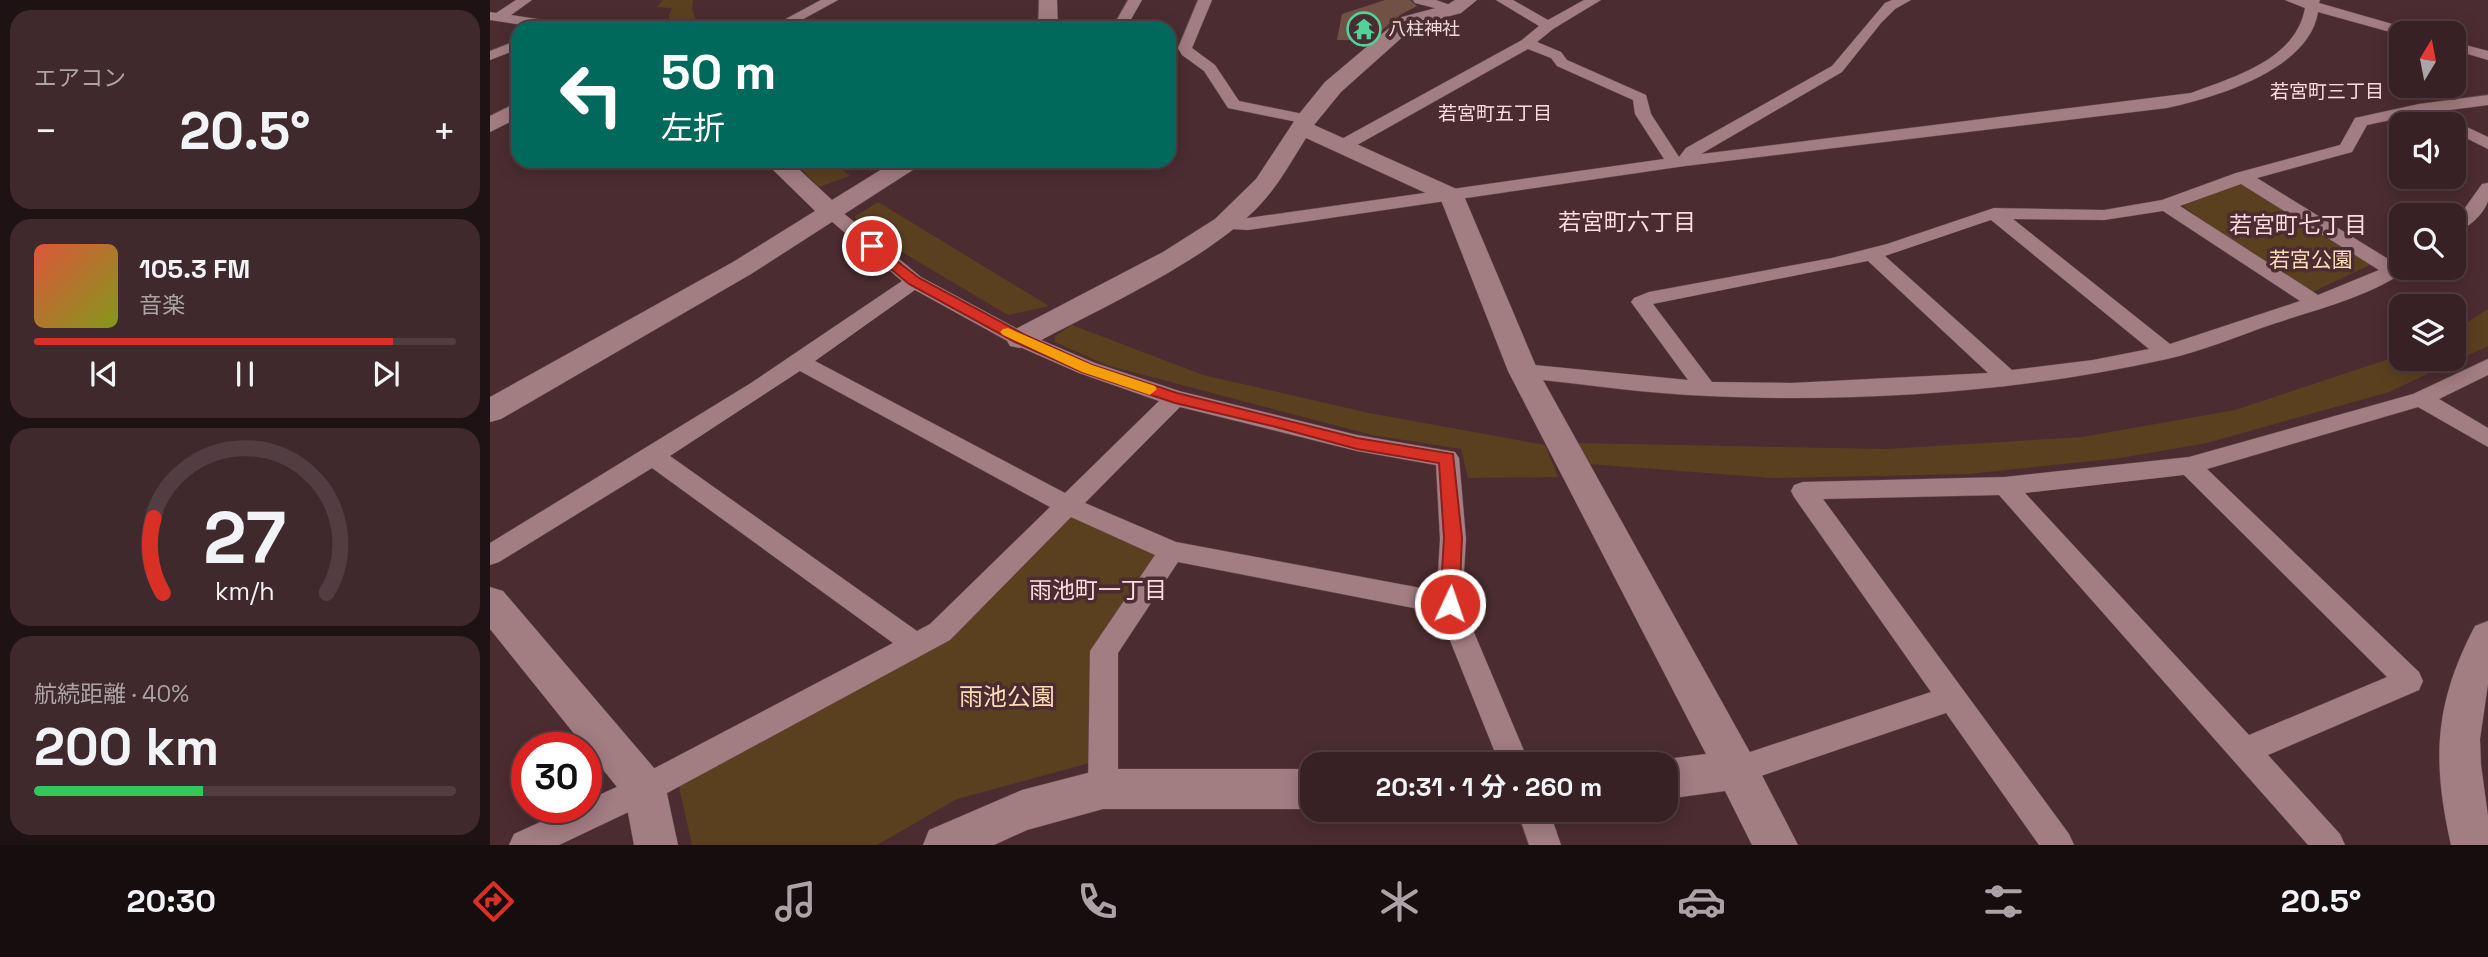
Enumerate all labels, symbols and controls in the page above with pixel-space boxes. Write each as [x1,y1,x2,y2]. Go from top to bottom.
temple icon: 八柱神社 [1345,10,1383,48]
place label: 八柱神社 [1388,17,1460,40]
north arrow [2389,21,2466,98]
map controls [2389,21,2466,371]
text: 50 m [661,41,776,103]
icon: left [546,49,637,140]
text: エアコン [34,63,126,93]
district label: 若宮町三丁目 [2270,79,2384,104]
text: 20.5° [179,98,311,164]
district label: 若宮町五丁目 [1438,101,1552,126]
text: − [34,107,58,155]
text: + [432,107,456,155]
text: 左折 [661,108,725,148]
button: sound [2389,112,2466,189]
button: search [2389,203,2466,280]
district label: 若宮町六丁目 [1558,207,1696,237]
district label: 若宮町七丁目 [2229,210,2367,240]
pin [842,216,902,276]
icon: arrive [853,227,891,265]
park label: 若宮公園 [2269,246,2353,273]
text: 105.3 FM [139,252,250,286]
text: 音楽 [139,290,185,320]
button: layers [2389,294,2466,371]
icon: previous [85,355,123,393]
icon: pause [226,355,264,393]
icon: next [367,355,405,393]
text: 27 [204,491,286,584]
position arrow [1413,567,1487,641]
text: km/h [215,575,275,607]
district label: 雨池町一丁目 [1029,575,1167,605]
text: 航続距離 · 40% [34,679,189,709]
park label: 雨池公園 [959,681,1055,712]
text: 200 km [34,714,219,780]
speed limit sign: 30 [511,732,602,823]
text: 20:31 · 1 分 · 260 m [1376,770,1602,804]
icon: directions [469,877,518,926]
icon: music [771,877,820,926]
icon: phone [1073,877,1122,926]
icon: climate [1375,877,1424,926]
icon: car [1677,877,1726,926]
icon: filters [1979,877,2028,926]
text: 20:30 [126,881,216,921]
text: 20.5° [2281,881,2361,921]

